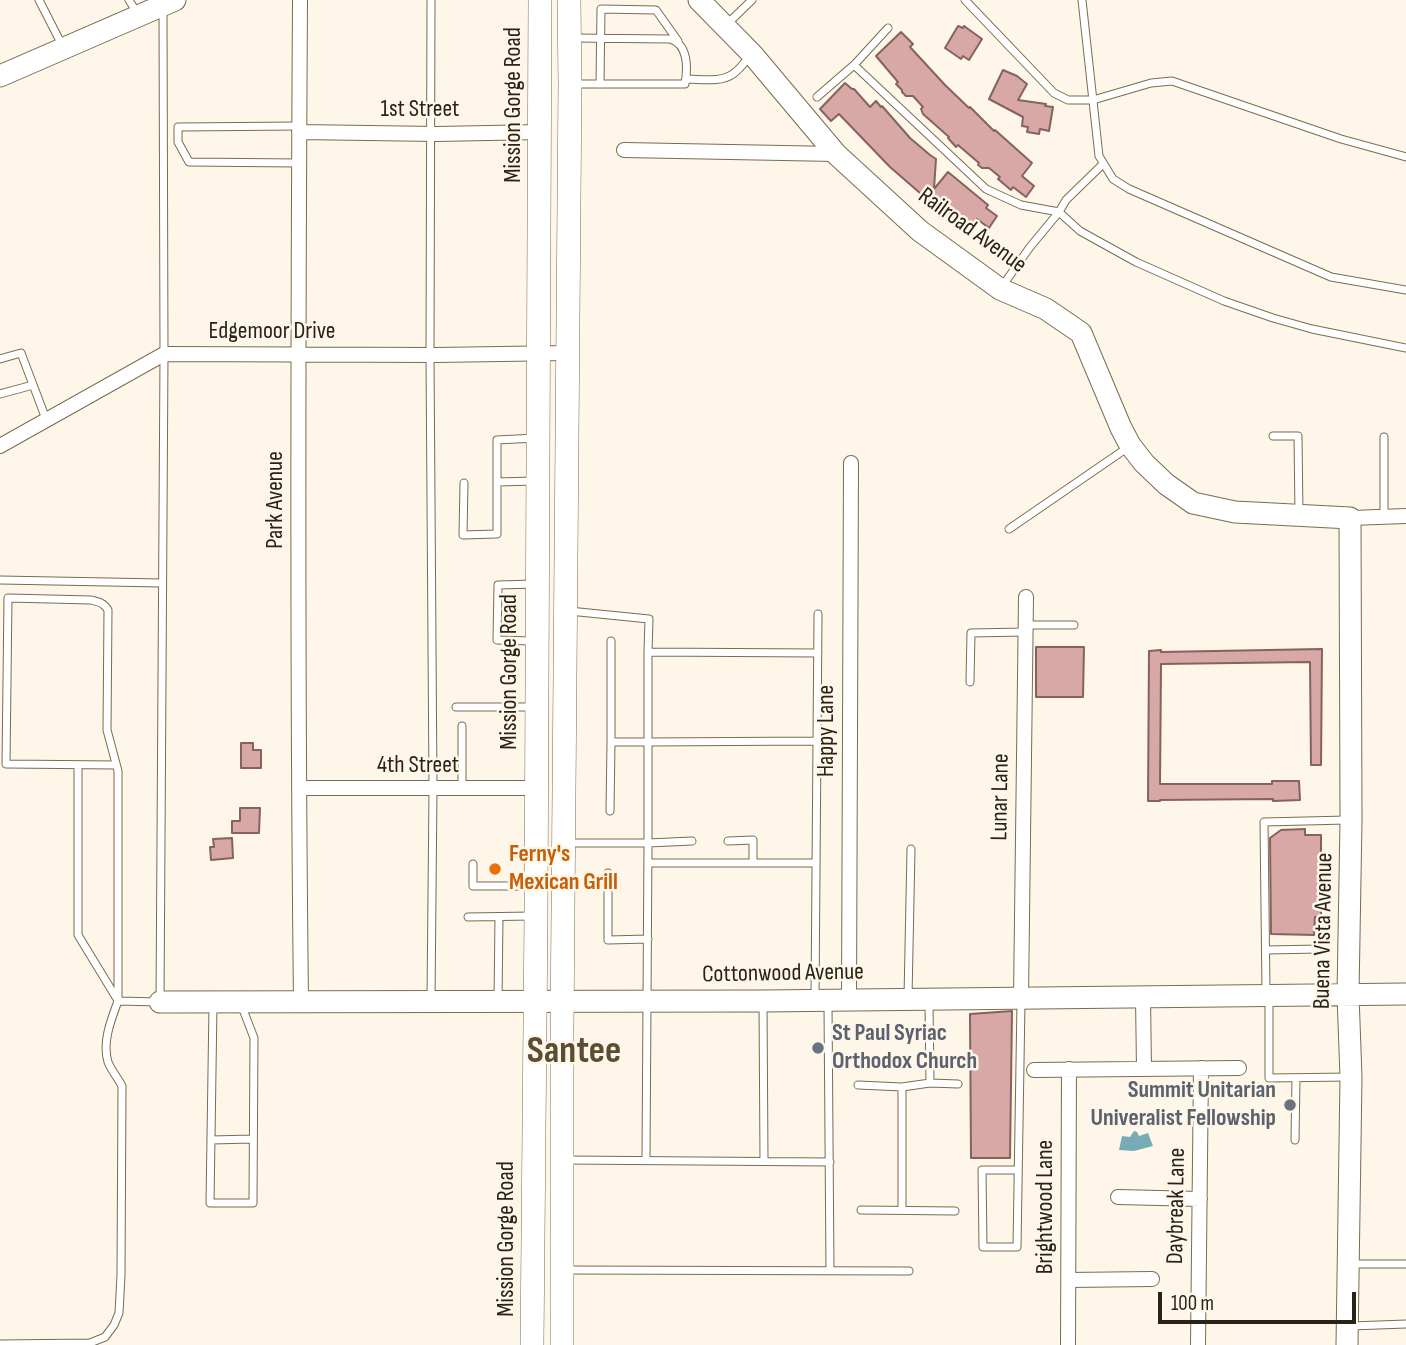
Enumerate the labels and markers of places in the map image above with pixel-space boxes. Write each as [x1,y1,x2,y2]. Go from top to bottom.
place label: Ferny's Mexican Grill [509,841,618,897]
marker: Ferny's Mexican Grill [487,861,503,877]
place label: St Paul Syriac Orthodox Church [832,1020,977,1076]
marker: St Paul Syriac Orthodox Church [810,1040,826,1056]
place label: Summit Unitarian Univeralist Fellowship [1091,1077,1276,1133]
marker: Summit Unitarian Univeralist Fellowship [1282,1097,1298,1113]

